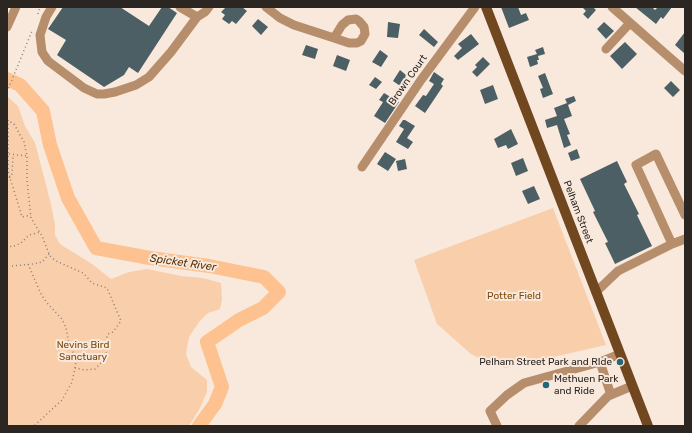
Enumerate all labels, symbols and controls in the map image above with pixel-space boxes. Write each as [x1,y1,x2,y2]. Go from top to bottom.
street label: Brown Court [386,53,430,107]
street label: Pelham Street [561,179,595,245]
water label: Spicket River [149,252,217,274]
park label: Potter Field [487,290,541,302]
park label: Nevins Bird Sanctuary [57,339,109,362]
place label: Pelham Street Park and RIde [479,356,612,368]
marker: Pelham Street Park and RIde [615,357,625,367]
place label: Methuen Park and Ride [554,373,618,396]
marker: Methuen Park and Ride [541,380,551,390]

